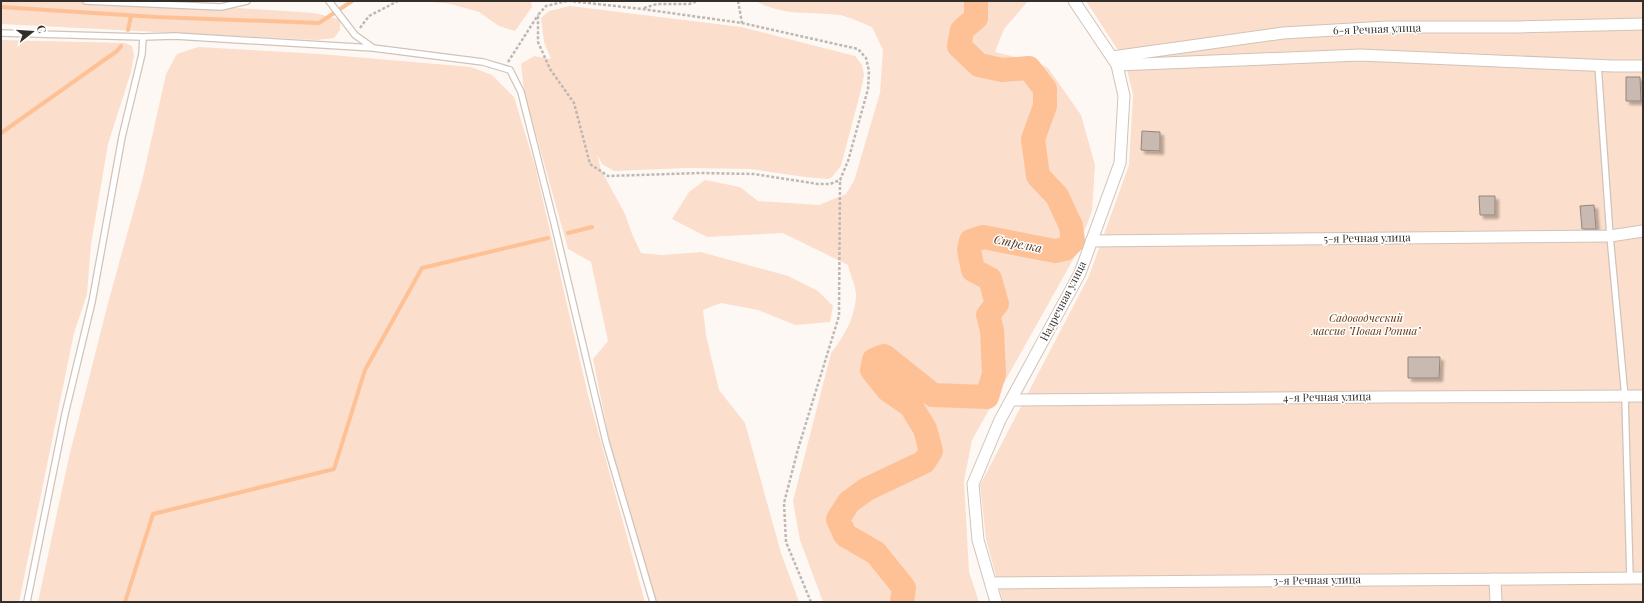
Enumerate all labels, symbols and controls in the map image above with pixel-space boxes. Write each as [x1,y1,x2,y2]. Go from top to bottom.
north arrow [12,12,52,52]
street label: 6-я Речная улица [1333,19,1422,38]
text: С [34,23,50,35]
street label: 5-я Речная улица [1323,229,1411,246]
water label: Стрелка [993,230,1044,256]
street label: Надречная улица [1036,258,1089,343]
park label: Садоводческий массив "Новая Ропша" [1311,310,1421,338]
street label: 4-я Речная улица [1283,388,1372,405]
street label: 3-я Речная улица [1273,571,1361,588]

